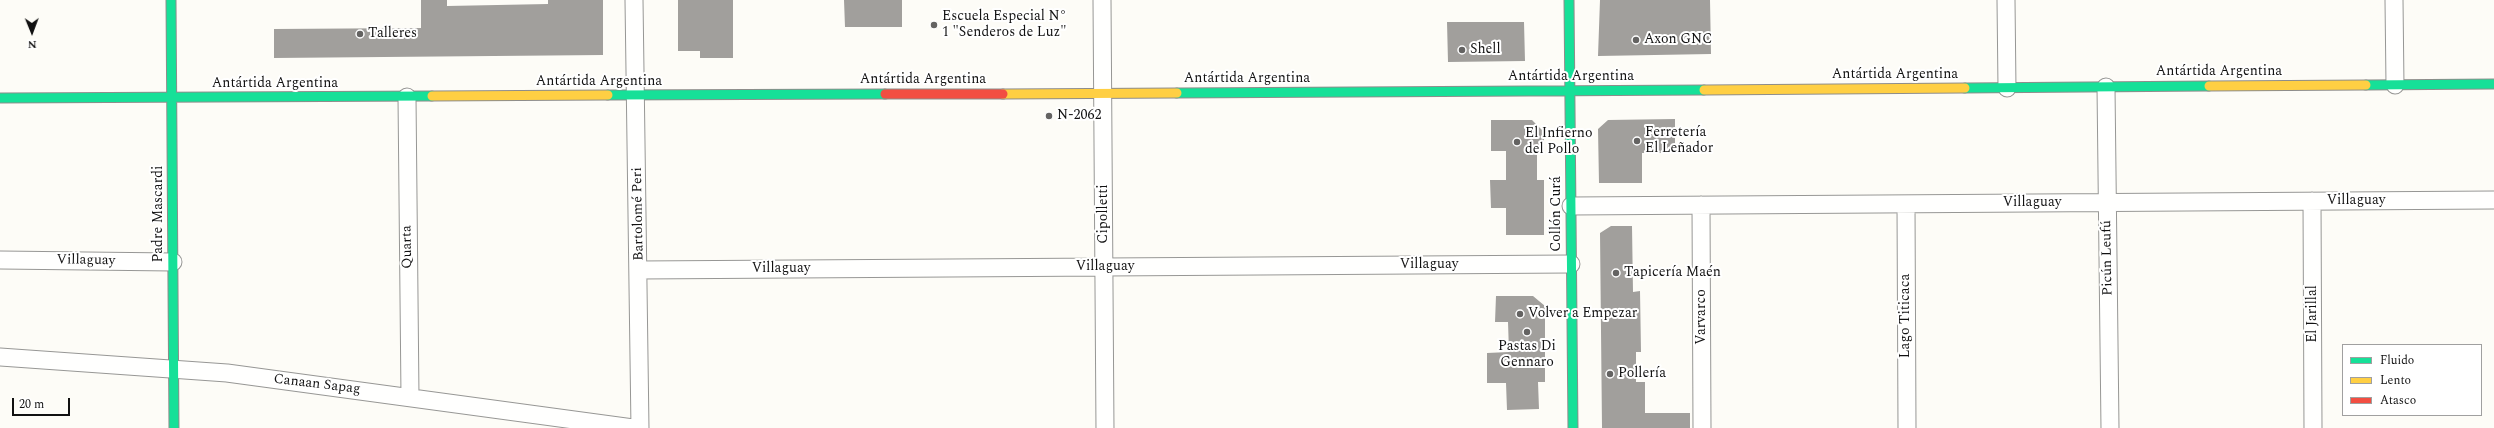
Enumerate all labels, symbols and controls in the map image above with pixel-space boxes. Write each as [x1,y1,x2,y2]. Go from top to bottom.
place label: Escuela Especial N° 1 "Senderos de Luz" [942,9,1067,42]
north arrow [12,12,52,52]
marker: Escuela Especial N° 1 "Senderos de Luz" [929,20,939,30]
place label: Talleres [368,26,417,42]
marker: Talleres [355,29,365,39]
place label: Axon GNC [1644,32,1712,48]
marker: Axon GNC [1631,35,1641,45]
text: N [28,36,37,53]
place label: Shell [1470,42,1501,58]
marker: Shell [1457,45,1467,55]
street label: Antártida Argentina [2156,64,2282,80]
street label: Antártida Argentina [1832,67,1958,83]
street label: Antártida Argentina [1508,69,1634,85]
street label: Antártida Argentina [1184,71,1310,87]
street label: Antártida Argentina [860,72,986,88]
street label: Antártida Argentina [536,74,662,90]
street label: Antártida Argentina [212,76,338,92]
place label: N-2062 [1057,108,1101,124]
marker: N-2062 [1044,111,1054,121]
place label: Ferretería El Leñador [1645,125,1713,158]
place label: El Infierno del Pollo [1525,126,1592,158]
marker: Ferretería El Leñador [1632,136,1642,146]
marker: El Infierno del Pollo [1512,137,1522,147]
street label: Padre Mascardi [151,166,167,262]
street label: Bartolomé Peri [630,167,648,261]
street label: Collón Curá [1549,176,1565,252]
street label: Cipolletti [1096,184,1112,244]
street label: Villaguay [2327,193,2385,209]
street label: Villaguay [2003,195,2061,211]
street label: Picún Leufú [2099,220,2117,296]
street label: Quarta [399,225,417,269]
street label: Villaguay [56,252,116,270]
street label: Villaguay [1400,257,1458,273]
street label: Villaguay [1076,259,1134,275]
street label: Villaguay [752,261,810,277]
place label: Tapicería Maén [1624,265,1721,281]
marker: Tapicería Maén [1611,268,1621,278]
street label: Lago Titicaca [1898,274,1914,358]
street label: El Jarillal [2305,285,2321,343]
street label: Varvarco [1694,289,1710,345]
place label: Volver a Empezar [1528,306,1637,322]
marker: Volver a Empezar [1515,309,1525,319]
marker: Pastas Di Gennaro [1522,327,1532,337]
place label: Pastas Di Gennaro [1498,339,1556,372]
legend [2342,344,2482,416]
text: Fluido [2380,351,2414,370]
place label: Pollería [1618,366,1666,382]
marker: Pollería [1605,369,1615,379]
street label: Canaan Sapag [273,371,361,399]
text: Lento [2380,371,2411,390]
scale bar [14,390,72,416]
text: Atasco [2380,391,2416,410]
text: 20 m [19,395,44,414]

